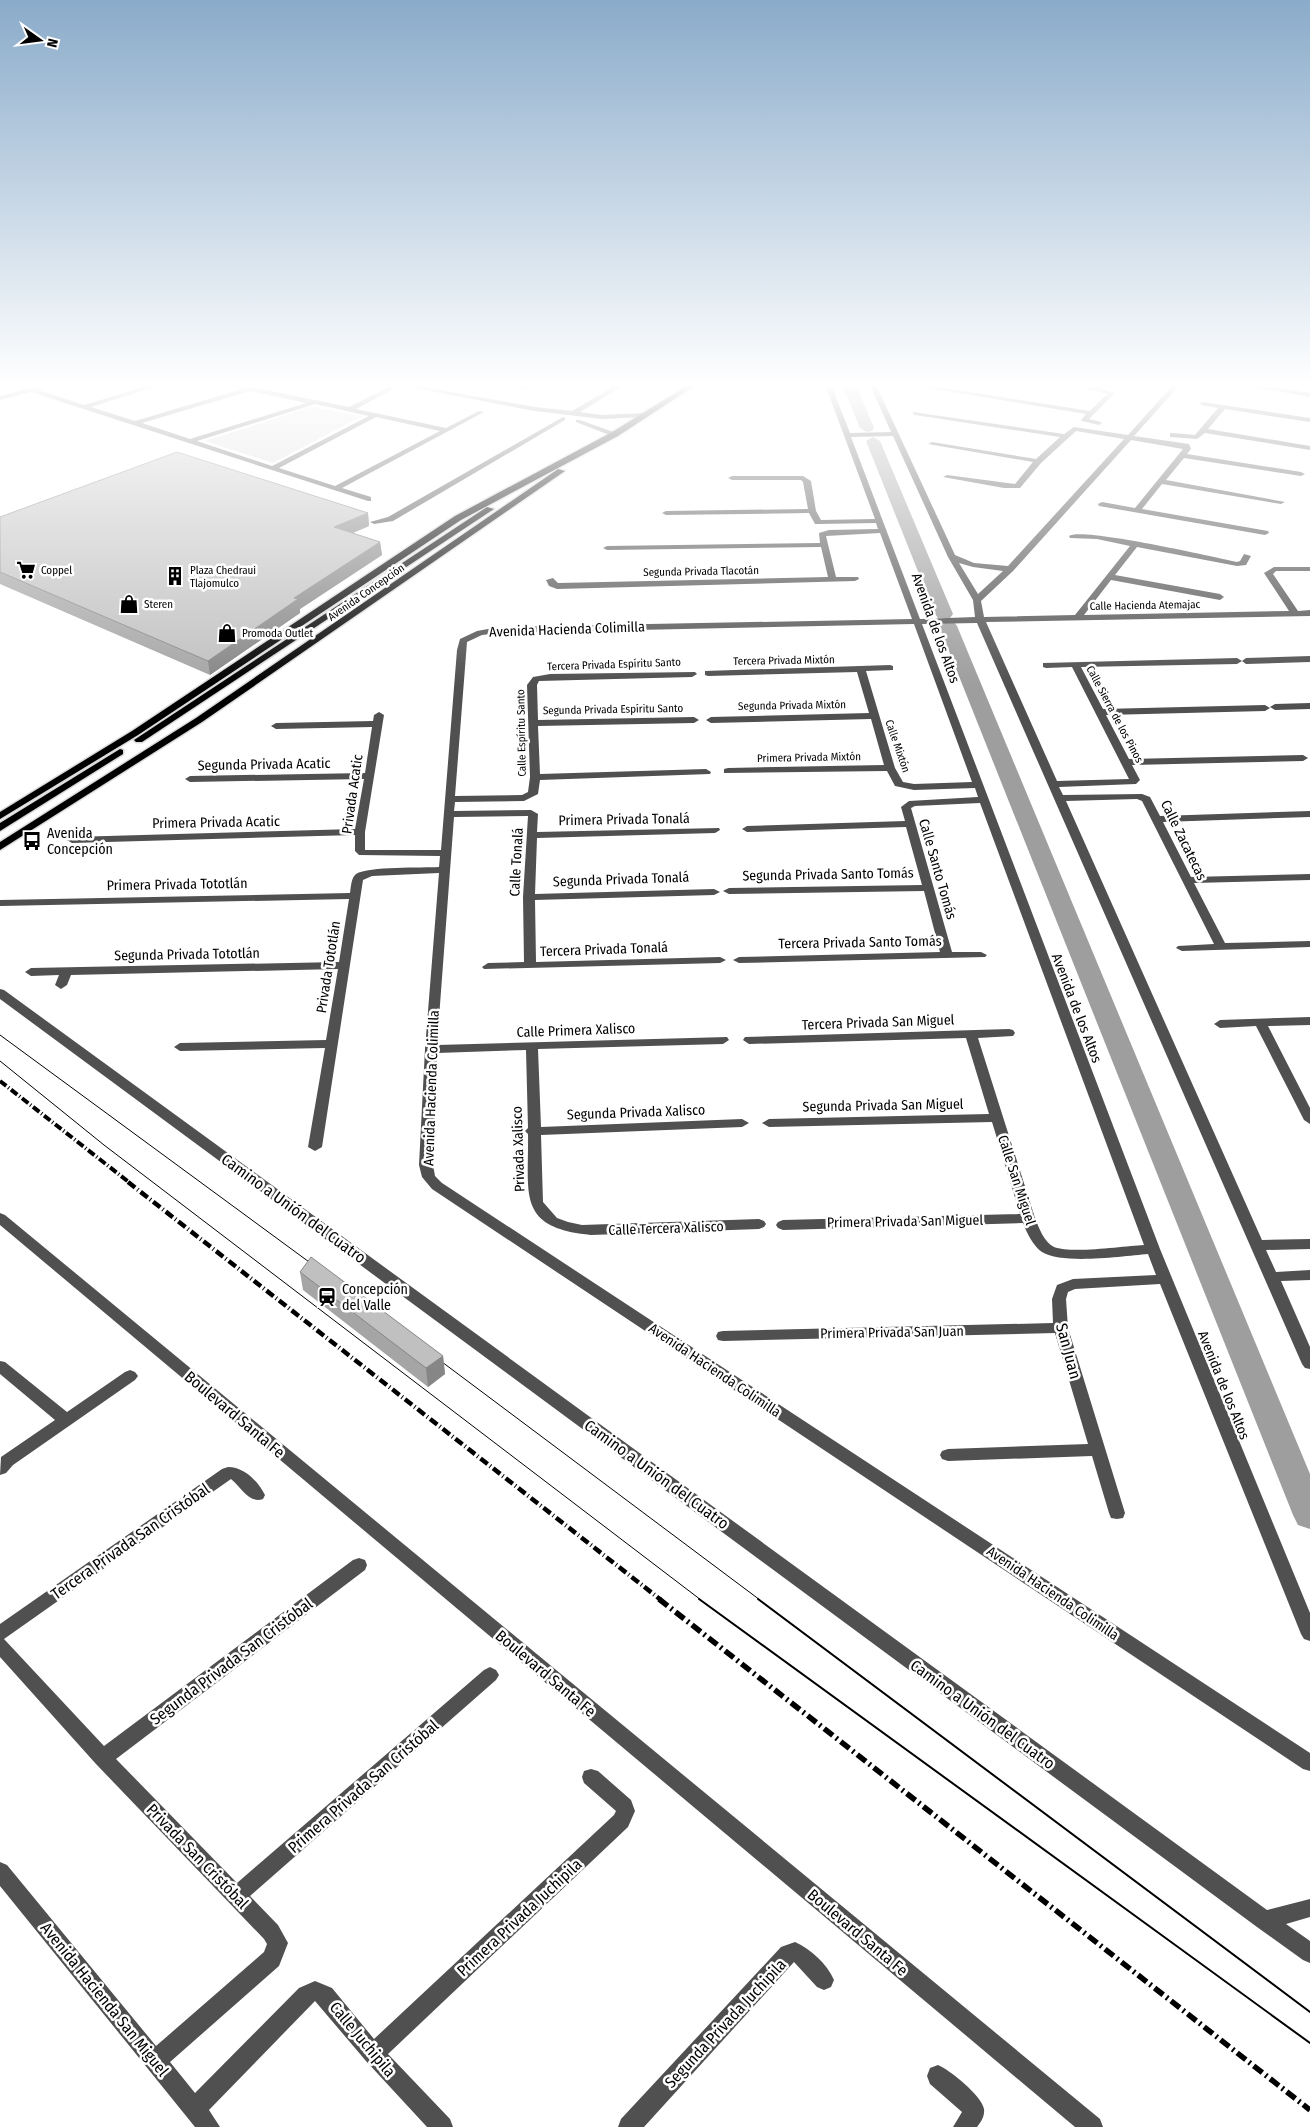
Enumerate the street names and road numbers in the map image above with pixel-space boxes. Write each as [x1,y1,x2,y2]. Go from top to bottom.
street label: Avenida Concepción [326,561,407,624]
street label: Segunda Privada Tlacotán [643,564,759,579]
street label: Avenida de los Altos [908,571,963,685]
street label: Calle Hacienda Atemajac [1090,598,1201,613]
street label: Avenida Hacienda Colimilla [489,618,645,641]
street label: Tercera Privada Mixtón [733,653,835,668]
street label: Tercera Privada Espíritu Santo [547,656,681,673]
street label: Calle Sierra de los Pinos [1083,663,1146,765]
street label: Calle Espíritu Santo [514,689,529,777]
street label: Segunda Privada Mixtón [738,698,846,713]
street label: Segunda Privada Espíritu Santo [543,702,683,717]
street label: Calle Mixtón [882,718,913,774]
street label: Primera Privada Mixtón [757,750,861,765]
street label: Privada Acatic [338,753,366,835]
street label: Segunda Privada Acatic [197,755,331,774]
street label: Calle Zacatecas [1157,797,1210,883]
street label: Primera Privada Tonalá [558,810,690,829]
street label: Primera Privada Acatic [152,813,280,832]
street label: Calle Santo Tomás [915,817,960,921]
street label: Calle Tonalá [506,827,527,897]
street label: Segunda Privada Santo Tomás [742,865,914,884]
street label: Segunda Privada Tonalá [553,869,690,890]
street label: Primera Privada Tototlán [106,875,248,894]
street label: Privada Tototlán [313,920,344,1014]
street label: Tercera Privada Santo Tomás [778,933,942,952]
street label: Tercera Privada Tonalá [540,939,668,960]
street label: Segunda Privada Tototlán [114,945,260,964]
street label: Avenida de los Altos [1048,951,1105,1065]
street label: Avenida Hacienda Colimilla [420,1010,443,1166]
street label: Tercera Privada San Miguel [801,1011,955,1034]
street label: Calle Primera Xalisco [516,1020,636,1041]
street label: Segunda Privada San Miguel [802,1096,964,1115]
street label: Segunda Privada Xalisco [567,1102,705,1123]
street label: Privada Xalisco [509,1106,528,1192]
street label: Calle San Miguel [994,1133,1039,1228]
street label: Camino a Unión del Cuatro [218,1150,370,1267]
street label: Primera Privada San Miguel [827,1212,983,1231]
street label: Calle Tercera Xalisco [608,1218,724,1239]
street label: Avenida Hacienda Colimilla [645,1320,784,1421]
street label: San Juan [1052,1321,1085,1381]
street label: Primera Privada San Juan [820,1323,964,1342]
street label: Avenida de los Altos [1194,1328,1253,1442]
street label: Boulevard Santa Fe [181,1367,289,1462]
street label: Camino a Unión del Cuatro [581,1416,733,1533]
street label: Tercera Privada San Cristóbal [47,1479,213,1603]
street label: Avenida Hacienda Colimilla [983,1543,1122,1644]
street label: Segunda Privada San Cristóbal [146,1594,316,1729]
street label: Boulevard Santa Fe [492,1626,600,1721]
street label: Camino a Unión del Cuatro [907,1656,1059,1773]
street label: Primera Privada San Cristóbal [284,1716,442,1857]
street label: Privada San Cristóbal [143,1800,253,1913]
street label: Primera Privada Juchipila [453,1854,586,1980]
street label: Boulevard Santa Fe [804,1885,912,1980]
street label: Avenida Hacienda San Miguel [37,1919,172,2080]
street label: Segunda Privada Juchipila [661,1955,790,2092]
street label: Calle Juchipila [326,1998,400,2081]

